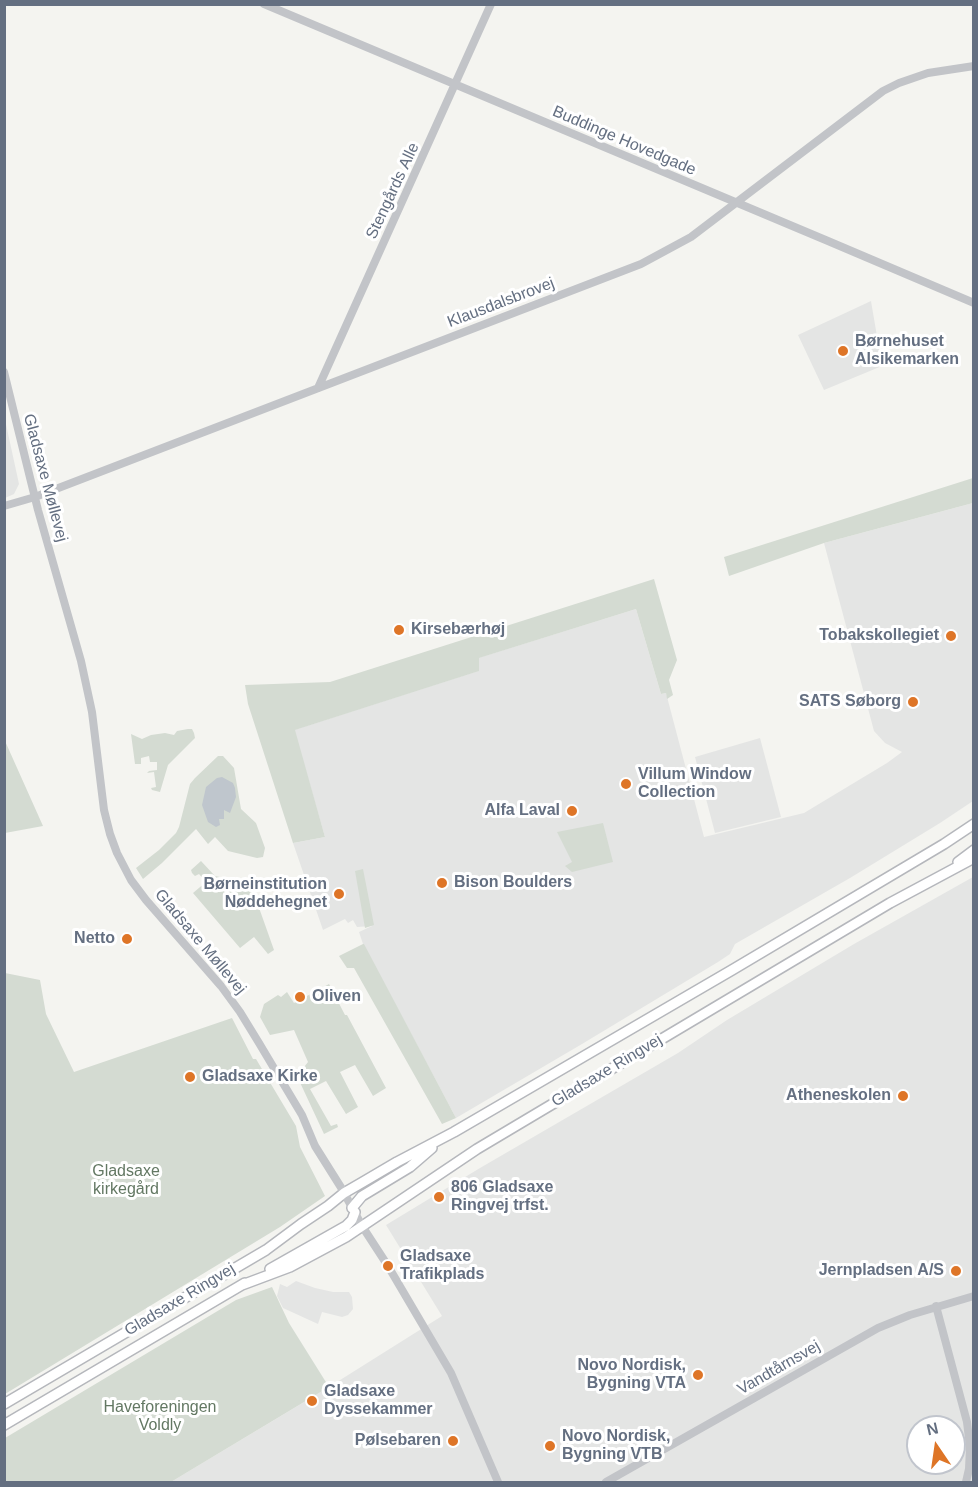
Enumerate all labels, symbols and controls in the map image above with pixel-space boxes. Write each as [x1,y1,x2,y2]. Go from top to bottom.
street label: Buddinge Hovedgade [549,102,699,180]
street label: Stengårds Alle [362,140,424,242]
street label: Klausdalsbrovej [445,274,557,332]
place label: Børnehuset Alsikemarken [855,332,959,370]
marker: Børnehuset Alsikemarken [836,344,850,358]
street label: Gladsaxe Møllevej [19,412,71,544]
place label: Kirsebærhøj [411,620,505,640]
marker: Kirsebærhøj [392,623,406,637]
place label: Tobakskollegiet [819,626,939,646]
marker: Tobakskollegiet [944,629,958,643]
place label: SATS Søborg [799,692,901,712]
marker: SATS Søborg [906,695,920,709]
place label: Villum Window Collection [638,765,751,803]
marker: Villum Window Collection [619,777,633,791]
place label: Alfa Laval [484,801,560,821]
marker: Alfa Laval [565,804,579,818]
place label: Bison Boulders [454,873,572,893]
place label: Børneinstitution Nøddehegnet [203,875,327,913]
marker: Bison Boulders [435,876,449,890]
street label: Gladsaxe Møllevej [150,885,250,999]
marker: Børneinstitution Nøddehegnet [332,887,346,901]
place label: Netto [74,929,115,949]
marker: Netto [120,932,134,946]
place label: Oliven [312,987,361,1007]
marker: Oliven [293,990,307,1004]
street label: Gladsaxe Ringvej [548,1030,666,1112]
place label: Gladsaxe Kirke [202,1067,318,1087]
marker: Gladsaxe Kirke [183,1070,197,1084]
place label: Atheneskolen [786,1086,891,1106]
marker: Atheneskolen [896,1089,910,1103]
park label: Gladsaxe kirkegård [92,1162,160,1200]
place label: 806 Gladsaxe Ringvej trfst. [451,1178,553,1216]
marker: 806 Gladsaxe Ringvej trfst. [432,1190,446,1204]
place label: Gladsaxe Trafikplads [400,1247,484,1285]
street label: Gladsaxe Ringvej [121,1259,239,1341]
marker: Gladsaxe Trafikplads [381,1259,395,1273]
place label: Jernpladsen A/S [819,1261,944,1281]
marker: Jernpladsen A/S [949,1264,963,1278]
street label: Vandtårnsvej [734,1337,824,1399]
place label: Novo Nordisk, Bygning VTA [578,1356,686,1394]
marker: Novo Nordisk, Bygning VTA [691,1368,705,1382]
place label: Gladsaxe Dyssekammer [324,1382,433,1420]
marker: Gladsaxe Dyssekammer [305,1394,319,1408]
park label: Haveforeningen Voldly [104,1398,216,1436]
north arrow [906,1415,966,1475]
text: N [925,1419,940,1439]
place label: Novo Nordisk, Bygning VTB [562,1427,670,1465]
place label: Pølsebaren [355,1431,441,1451]
marker: Pølsebaren [446,1434,460,1448]
marker: Novo Nordisk, Bygning VTB [543,1439,557,1453]

